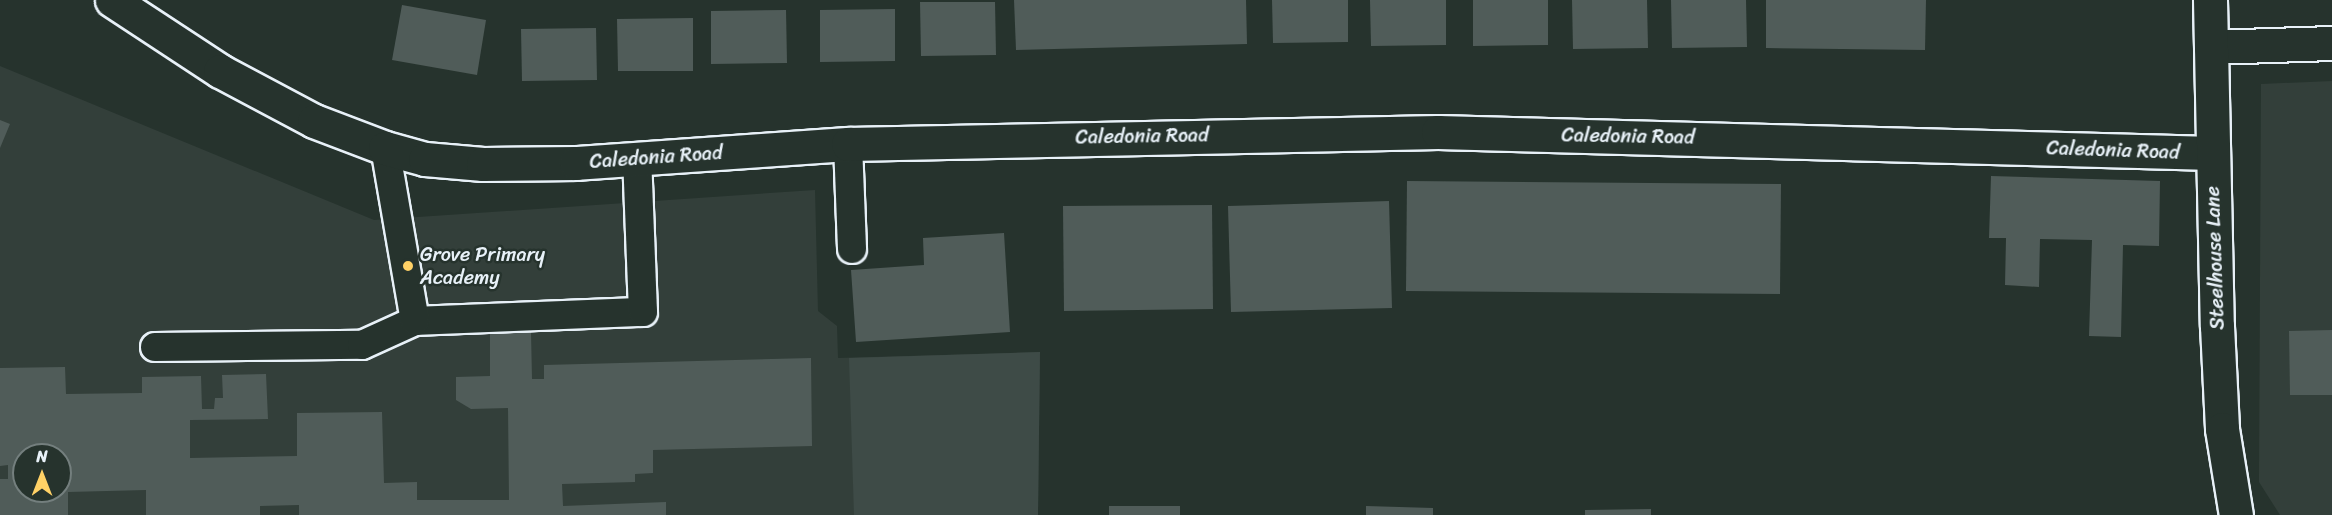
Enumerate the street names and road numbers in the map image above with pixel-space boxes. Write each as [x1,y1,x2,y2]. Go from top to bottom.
street label: Caledonia Road [1075,123,1209,149]
street label: Caledonia Road [1561,123,1695,149]
street label: Caledonia Road [2046,136,2180,164]
street label: Caledonia Road [589,140,723,174]
street label: Steelhouse Lane [2201,186,2229,330]

